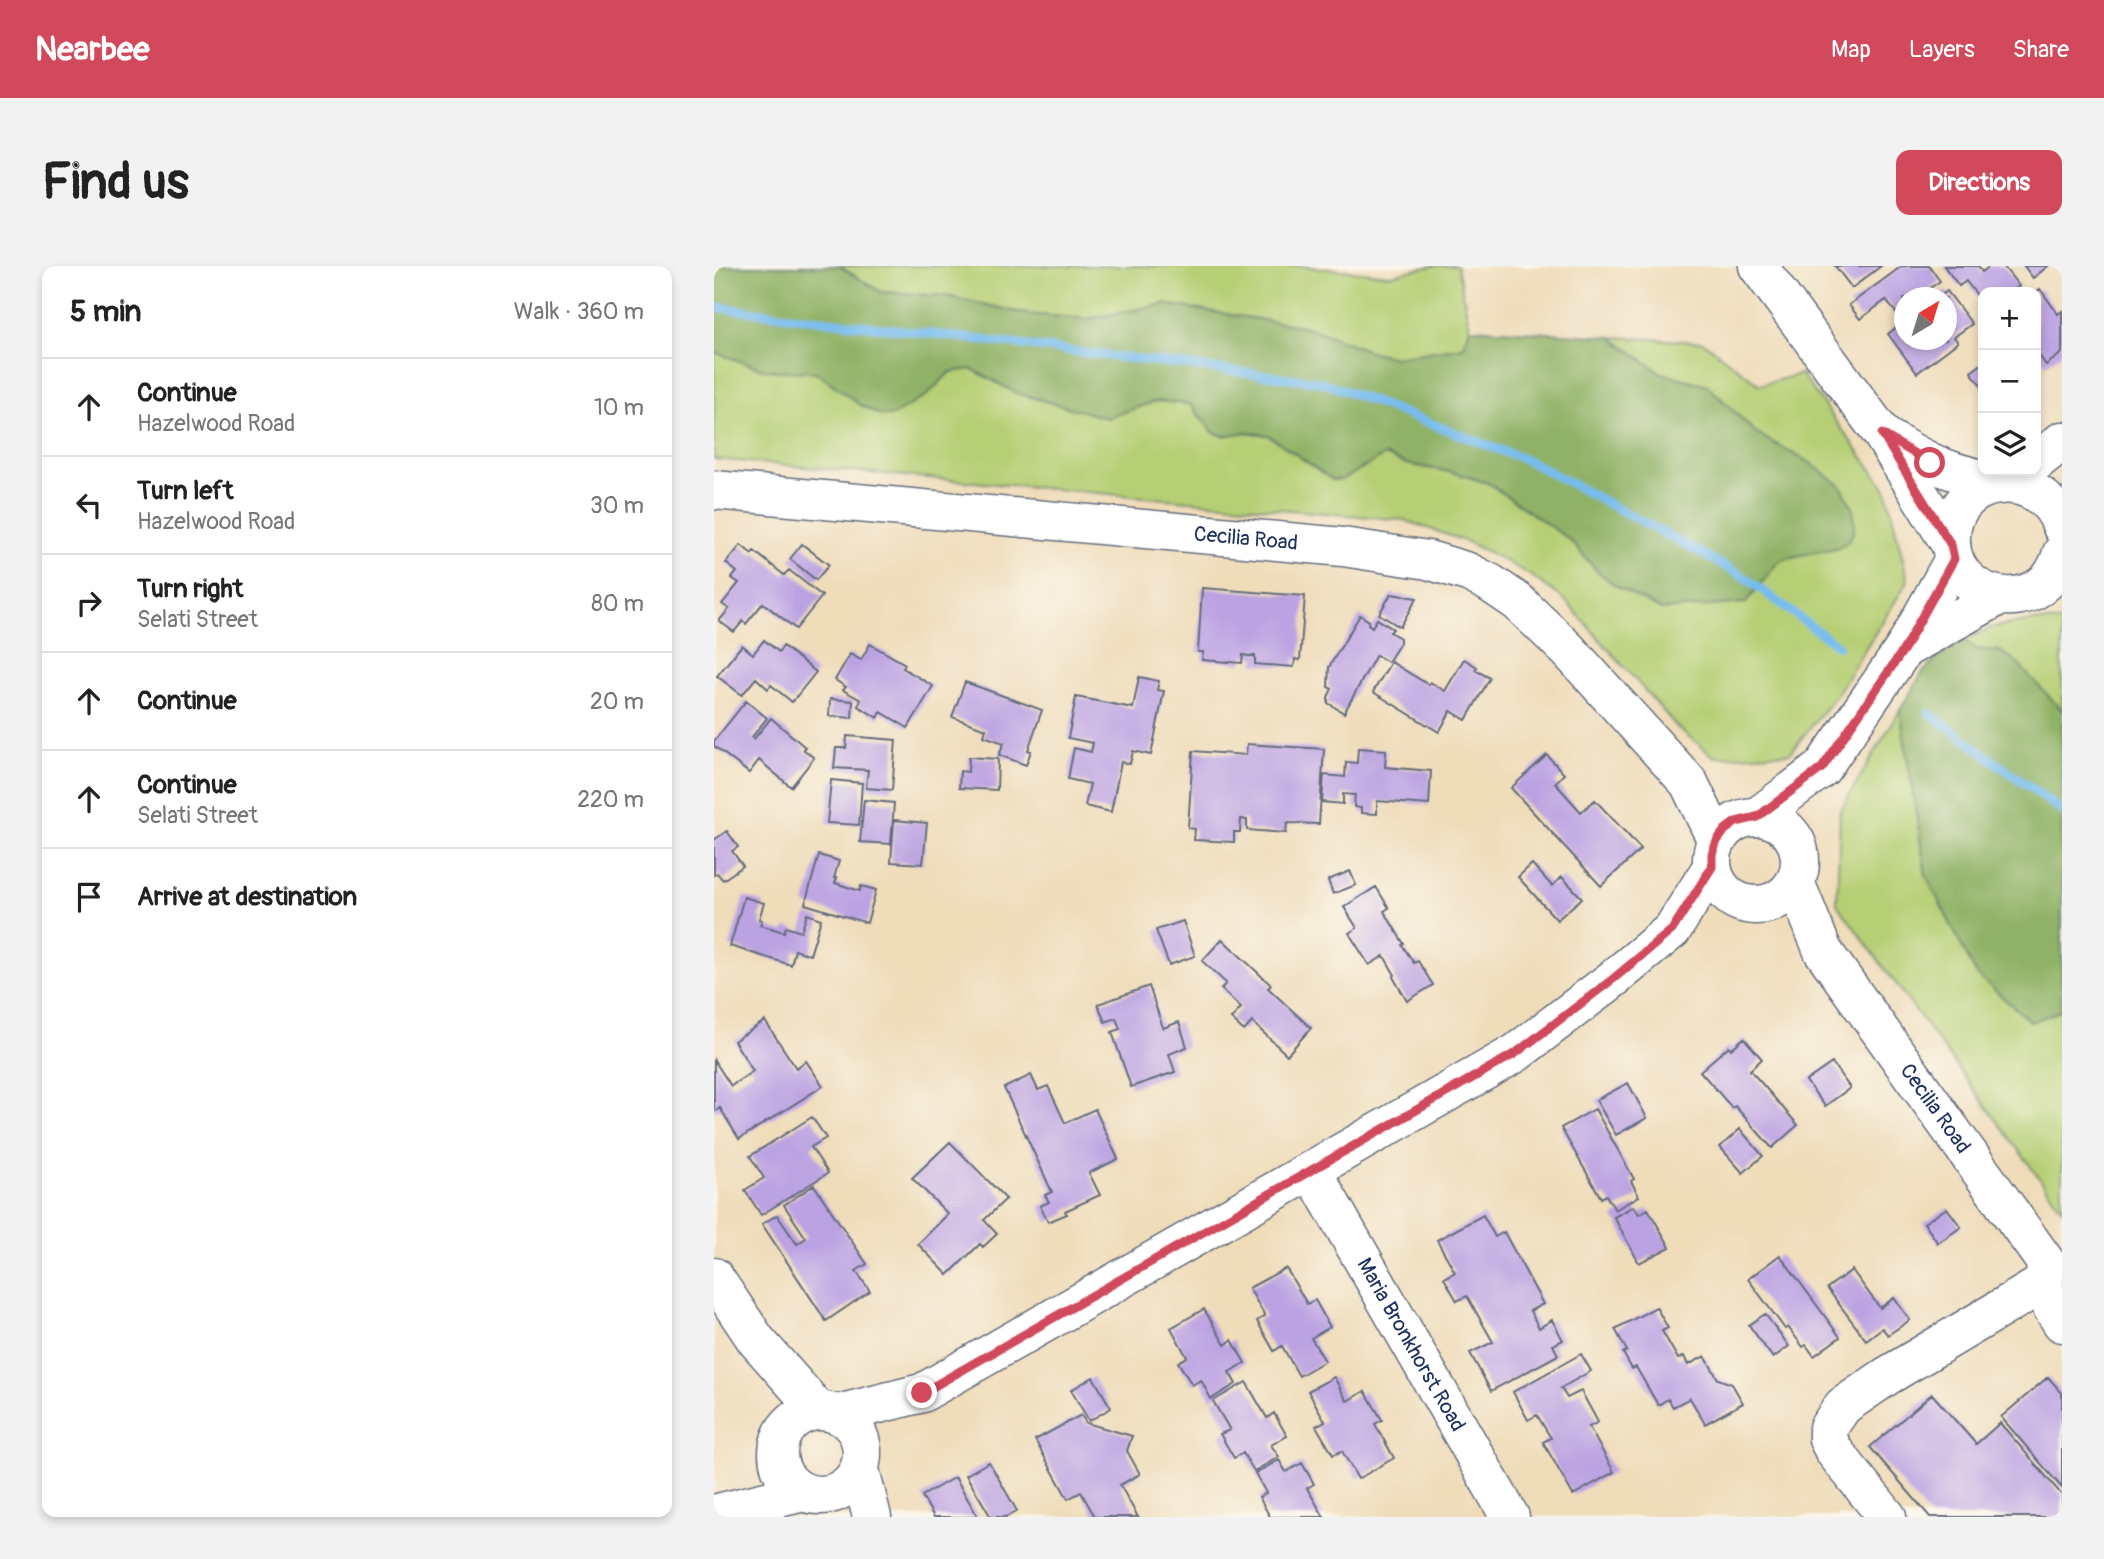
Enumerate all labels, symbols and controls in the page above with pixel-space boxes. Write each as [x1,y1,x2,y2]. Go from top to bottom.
text: Nearbee [35,29,149,70]
text: Map [1831,35,1871,64]
text: Layers [1909,35,1975,64]
text: Share [2013,35,2069,64]
button: Directions [1896,150,2062,215]
text: Find us [42,152,189,213]
north arrow [1894,287,1957,350]
map controls [1978,287,2041,476]
button: + [1978,287,2041,350]
text: 5 min [70,293,141,330]
text: Walk · 360 m [514,297,644,326]
button: − [1978,350,2041,413]
text: Continue [137,377,237,409]
icon: ahead [70,388,108,426]
text: 10 m [594,393,644,422]
text: Hazelwood Road [137,409,295,438]
button: layers [1978,413,2041,476]
route start [1914,447,1945,478]
text: Turn left [137,475,233,507]
icon: left [70,486,108,524]
text: 30 m [590,491,644,520]
text: Hazelwood Road [137,507,295,536]
street label: Cecilia Road [1193,520,1299,556]
text: Turn right [137,573,243,605]
icon: right [70,584,108,622]
text: 80 m [591,589,644,618]
text: Selati Street [137,605,258,634]
icon: ahead [70,682,108,720]
text: Continue [137,685,237,717]
text: 20 m [590,687,644,716]
text: Continue [137,769,237,801]
icon: ahead [70,780,108,818]
text: 220 m [577,785,644,814]
text: Selati Street [137,801,258,830]
icon: arrive [70,878,108,916]
text: Arrive at destination [137,881,357,913]
street label: Cecilia Road [1894,1058,1977,1159]
street label: Maria Bronkhorst Road [1351,1253,1472,1436]
route end [906,1377,937,1408]

